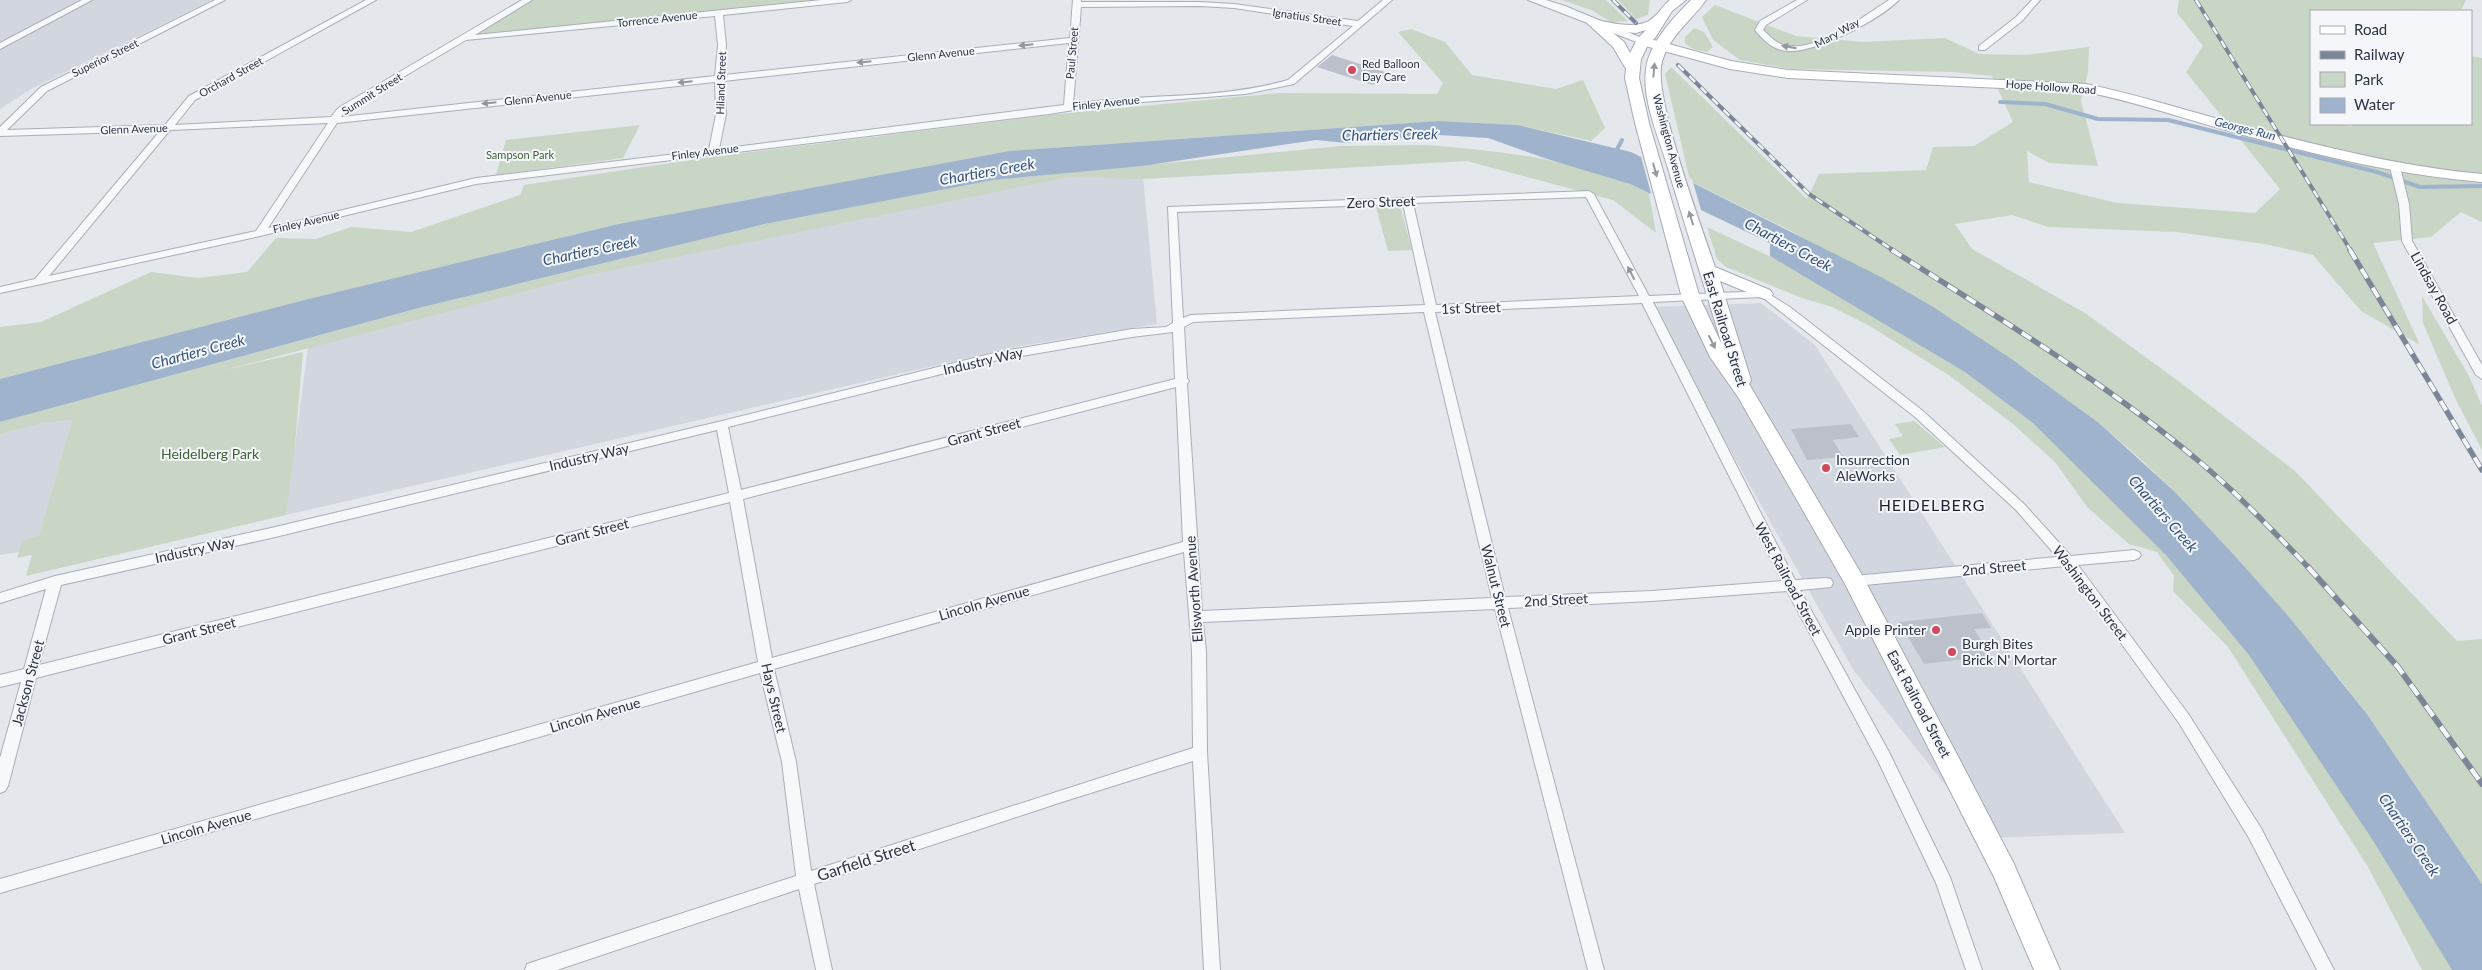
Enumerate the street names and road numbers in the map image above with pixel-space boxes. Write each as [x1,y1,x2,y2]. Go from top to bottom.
street label: Ignatius Street [1272,5,1342,28]
street label: Torrence Avenue [616,8,698,29]
street label: Mary Way [1812,15,1862,50]
street label: Paul Street [1063,26,1080,80]
street label: Superior Street [69,36,140,79]
street label: Glenn Avenue [907,43,975,63]
street label: Hiland Street [713,51,728,115]
street label: Orchard Street [197,54,265,99]
street label: Summit Street [339,70,404,117]
street label: Hope Hollow Road [2005,77,2097,96]
street label: Glenn Avenue [504,87,572,107]
street label: Finley Avenue [1072,92,1140,112]
street label: Washington Avenue [1651,92,1688,189]
street label: Glenn Avenue [100,121,168,136]
street label: Finley Avenue [671,141,739,162]
street label: Zero Street [1346,192,1416,211]
street label: Finley Avenue [272,208,340,235]
street label: Lindsay Road [2407,248,2461,327]
street label: East Railroad Street [1700,269,1751,389]
street label: 1st Street [1441,298,1501,317]
street label: Industry Way [941,343,1025,378]
street label: Grant Street [945,414,1022,449]
street label: Industry Way [547,439,631,474]
street label: Grant Street [553,514,630,549]
street label: West Railroad Street [1751,519,1826,638]
street label: Industry Way [153,533,237,566]
street label: Ellsworth Avenue [1181,535,1206,643]
street label: Washington Street [2049,542,2132,643]
street label: Walnut Street [1478,543,1515,629]
street label: 2nd Street [1961,556,2027,579]
street label: Lincoln Avenue [937,581,1031,624]
street label: 2nd Street [1523,589,1588,610]
street label: Grant Street [160,613,237,648]
street label: Jackson Street [8,638,47,728]
street label: East Railroad Street [1884,647,1955,761]
street label: Hays Street [758,661,791,734]
street label: Lincoln Avenue [548,693,642,736]
street label: Lincoln Avenue [159,805,253,848]
street label: Garfield Street [814,835,918,884]

